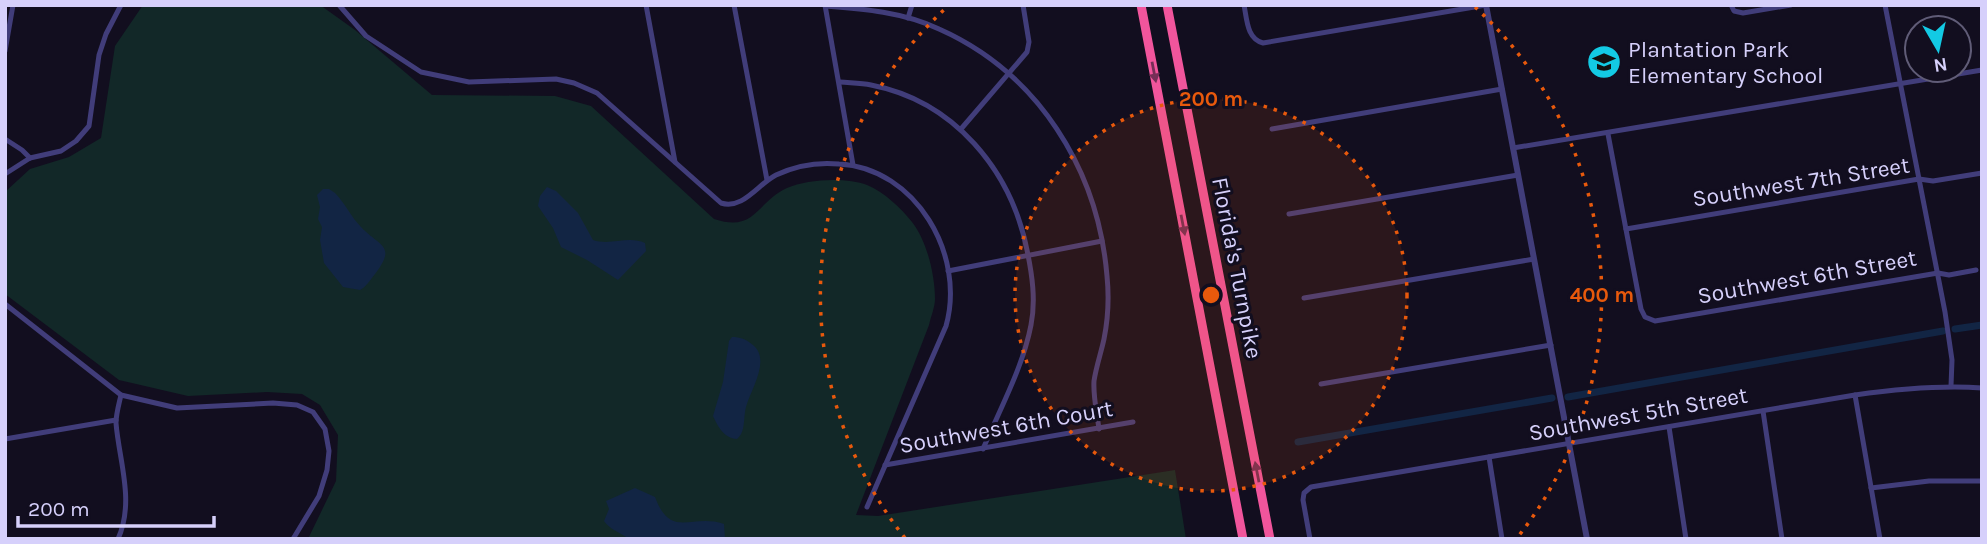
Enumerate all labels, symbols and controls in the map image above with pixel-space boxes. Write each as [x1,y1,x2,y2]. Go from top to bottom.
north arrow [1903,14,1973,84]
place label: Plantation Park Elementary School [1628,36,1823,89]
school or university icon: Plantation Park Elementary School [1585,43,1623,81]
text: N [1932,53,1949,77]
one-way arrow [1148,61,1159,83]
text: 200 m [1179,87,1243,111]
street label: Southwest 7th Street [1690,151,1912,213]
street label: Florida's Turnpike [1206,175,1268,361]
one-way arrow [1178,214,1189,236]
street label: Southwest 6th Street [1695,244,1919,310]
centre of rings [1199,283,1223,307]
text: 400 m [1570,283,1634,307]
street label: Southwest 5th Street [1526,381,1750,447]
street label: Southwest 6th Court [897,395,1115,459]
one-way arrow [1251,461,1262,483]
scale bar [18,484,214,528]
text: 200 m [28,497,90,521]

